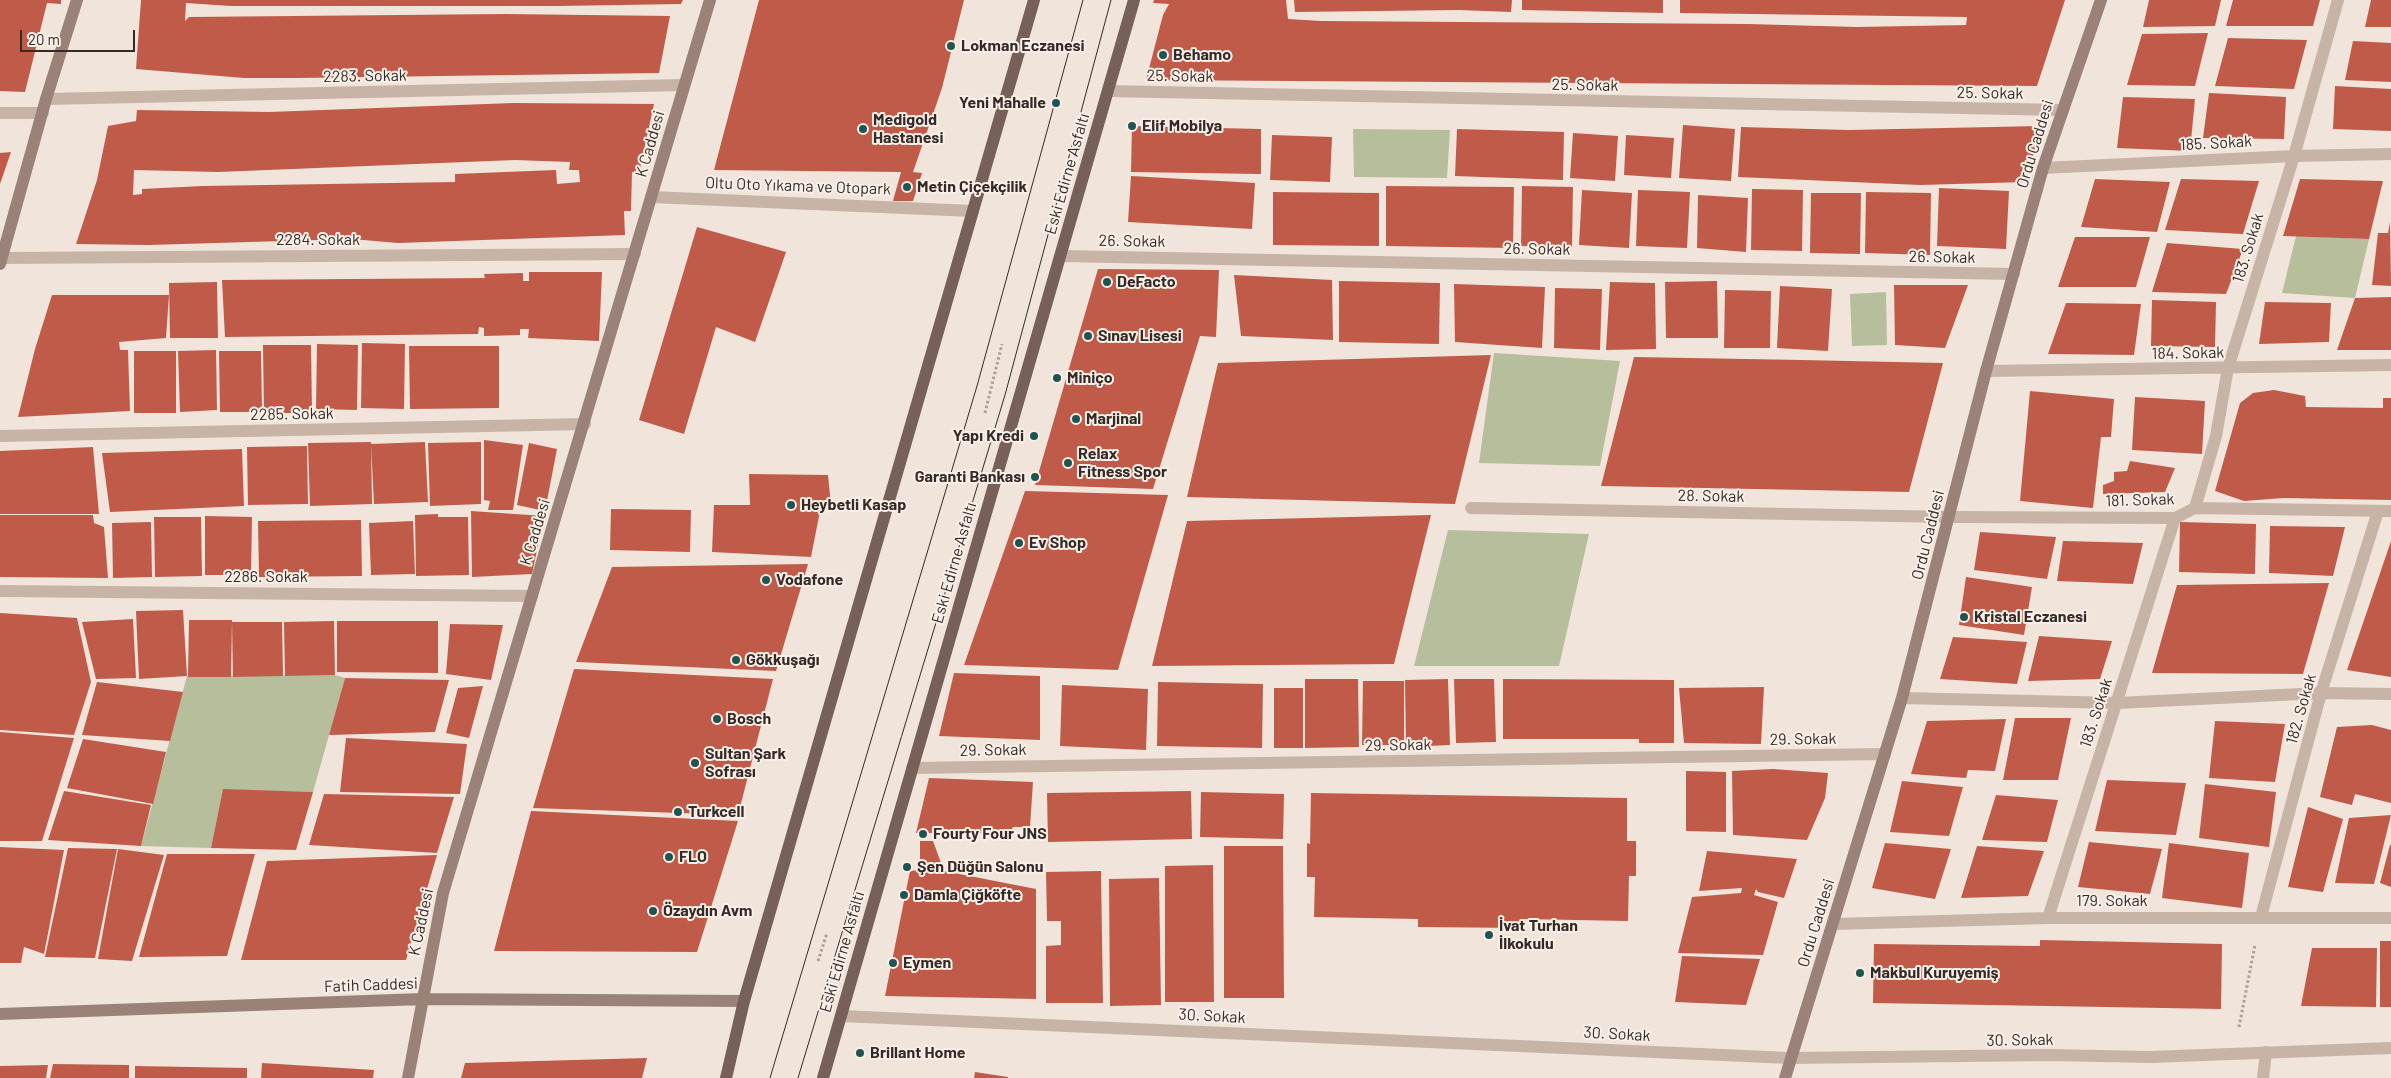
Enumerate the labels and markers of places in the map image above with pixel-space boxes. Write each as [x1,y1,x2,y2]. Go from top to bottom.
place label: Lokman Eczanesi [961,36,1085,56]
marker: Lokman Eczanesi [945,40,957,52]
place label: Behamo [1173,45,1231,65]
marker: Behamo [1157,49,1169,61]
place label: Yeni Mahalle [959,93,1046,113]
marker: Yeni Mahalle [1050,97,1062,109]
place label: Medigold Hastanesi [873,110,943,148]
place label: Elif Mobilya [1142,116,1222,136]
marker: Elif Mobilya [1126,120,1138,132]
marker: Medigold Hastanesi [857,123,869,135]
place label: Metin Çiçekçilik [917,177,1027,197]
marker: Metin Çiçekçilik [901,181,913,193]
place label: DeFacto [1117,272,1176,292]
marker: DeFacto [1101,276,1113,288]
place label: Sınav Lisesi [1098,326,1182,346]
marker: Sınav Lisesi [1082,330,1094,342]
place label: Miniço [1067,368,1113,388]
marker: Miniço [1051,372,1063,384]
place label: Marjinal [1086,409,1141,429]
marker: Marjinal [1070,413,1082,425]
place label: Yapı Kredi [953,426,1024,446]
marker: Yapı Kredi [1028,430,1040,442]
place label: Relax Fitness Spor [1078,444,1167,482]
marker: Relax Fitness Spor [1062,457,1074,469]
place label: Garanti Bankası [915,467,1025,487]
marker: Garanti Bankası [1029,471,1041,483]
place label: Heybetli Kasap [801,495,906,515]
marker: Heybetli Kasap [785,499,797,511]
place label: Ev Shop [1029,533,1086,553]
marker: Ev Shop [1013,537,1025,549]
place label: Vodafone [776,570,843,590]
marker: Vodafone [760,574,772,586]
place label: Kristal Eczanesi [1974,607,2087,627]
marker: Kristal Eczanesi [1958,611,1970,623]
place label: Gökkuşağı [746,650,820,670]
marker: Gökkuşağı [730,654,742,666]
place label: Bosch [727,709,771,729]
marker: Bosch [711,713,723,725]
place label: Sultan Şark Sofrası [705,744,786,782]
marker: Sultan Şark Sofrası [689,757,701,769]
place label: Turkcell [688,802,744,822]
marker: Turkcell [672,806,684,818]
place label: Fourty Four JNS [933,824,1047,844]
marker: Fourty Four JNS [917,828,929,840]
place label: FLO [679,847,707,867]
marker: FLO [663,851,675,863]
place label: Şen Düğün Salonu [917,857,1043,877]
marker: Şen Düğün Salonu [901,861,913,873]
place label: Damla Çiğköfte [914,885,1021,905]
marker: Damla Çiğköfte [898,889,910,901]
place label: Özaydın Avm [663,901,752,921]
marker: Özaydın Avm [647,905,659,917]
place label: İvat Turhan İlkokulu [1499,916,1578,954]
marker: İvat Turhan İlkokulu [1483,929,1495,941]
place label: Eymen [903,953,951,973]
marker: Eymen [887,957,899,969]
place label: Makbul Kuruyemiş [1870,963,1999,983]
marker: Makbul Kuruyemiş [1854,967,1866,979]
place label: Brillant Home [870,1043,965,1063]
marker: Brillant Home [854,1047,866,1059]

